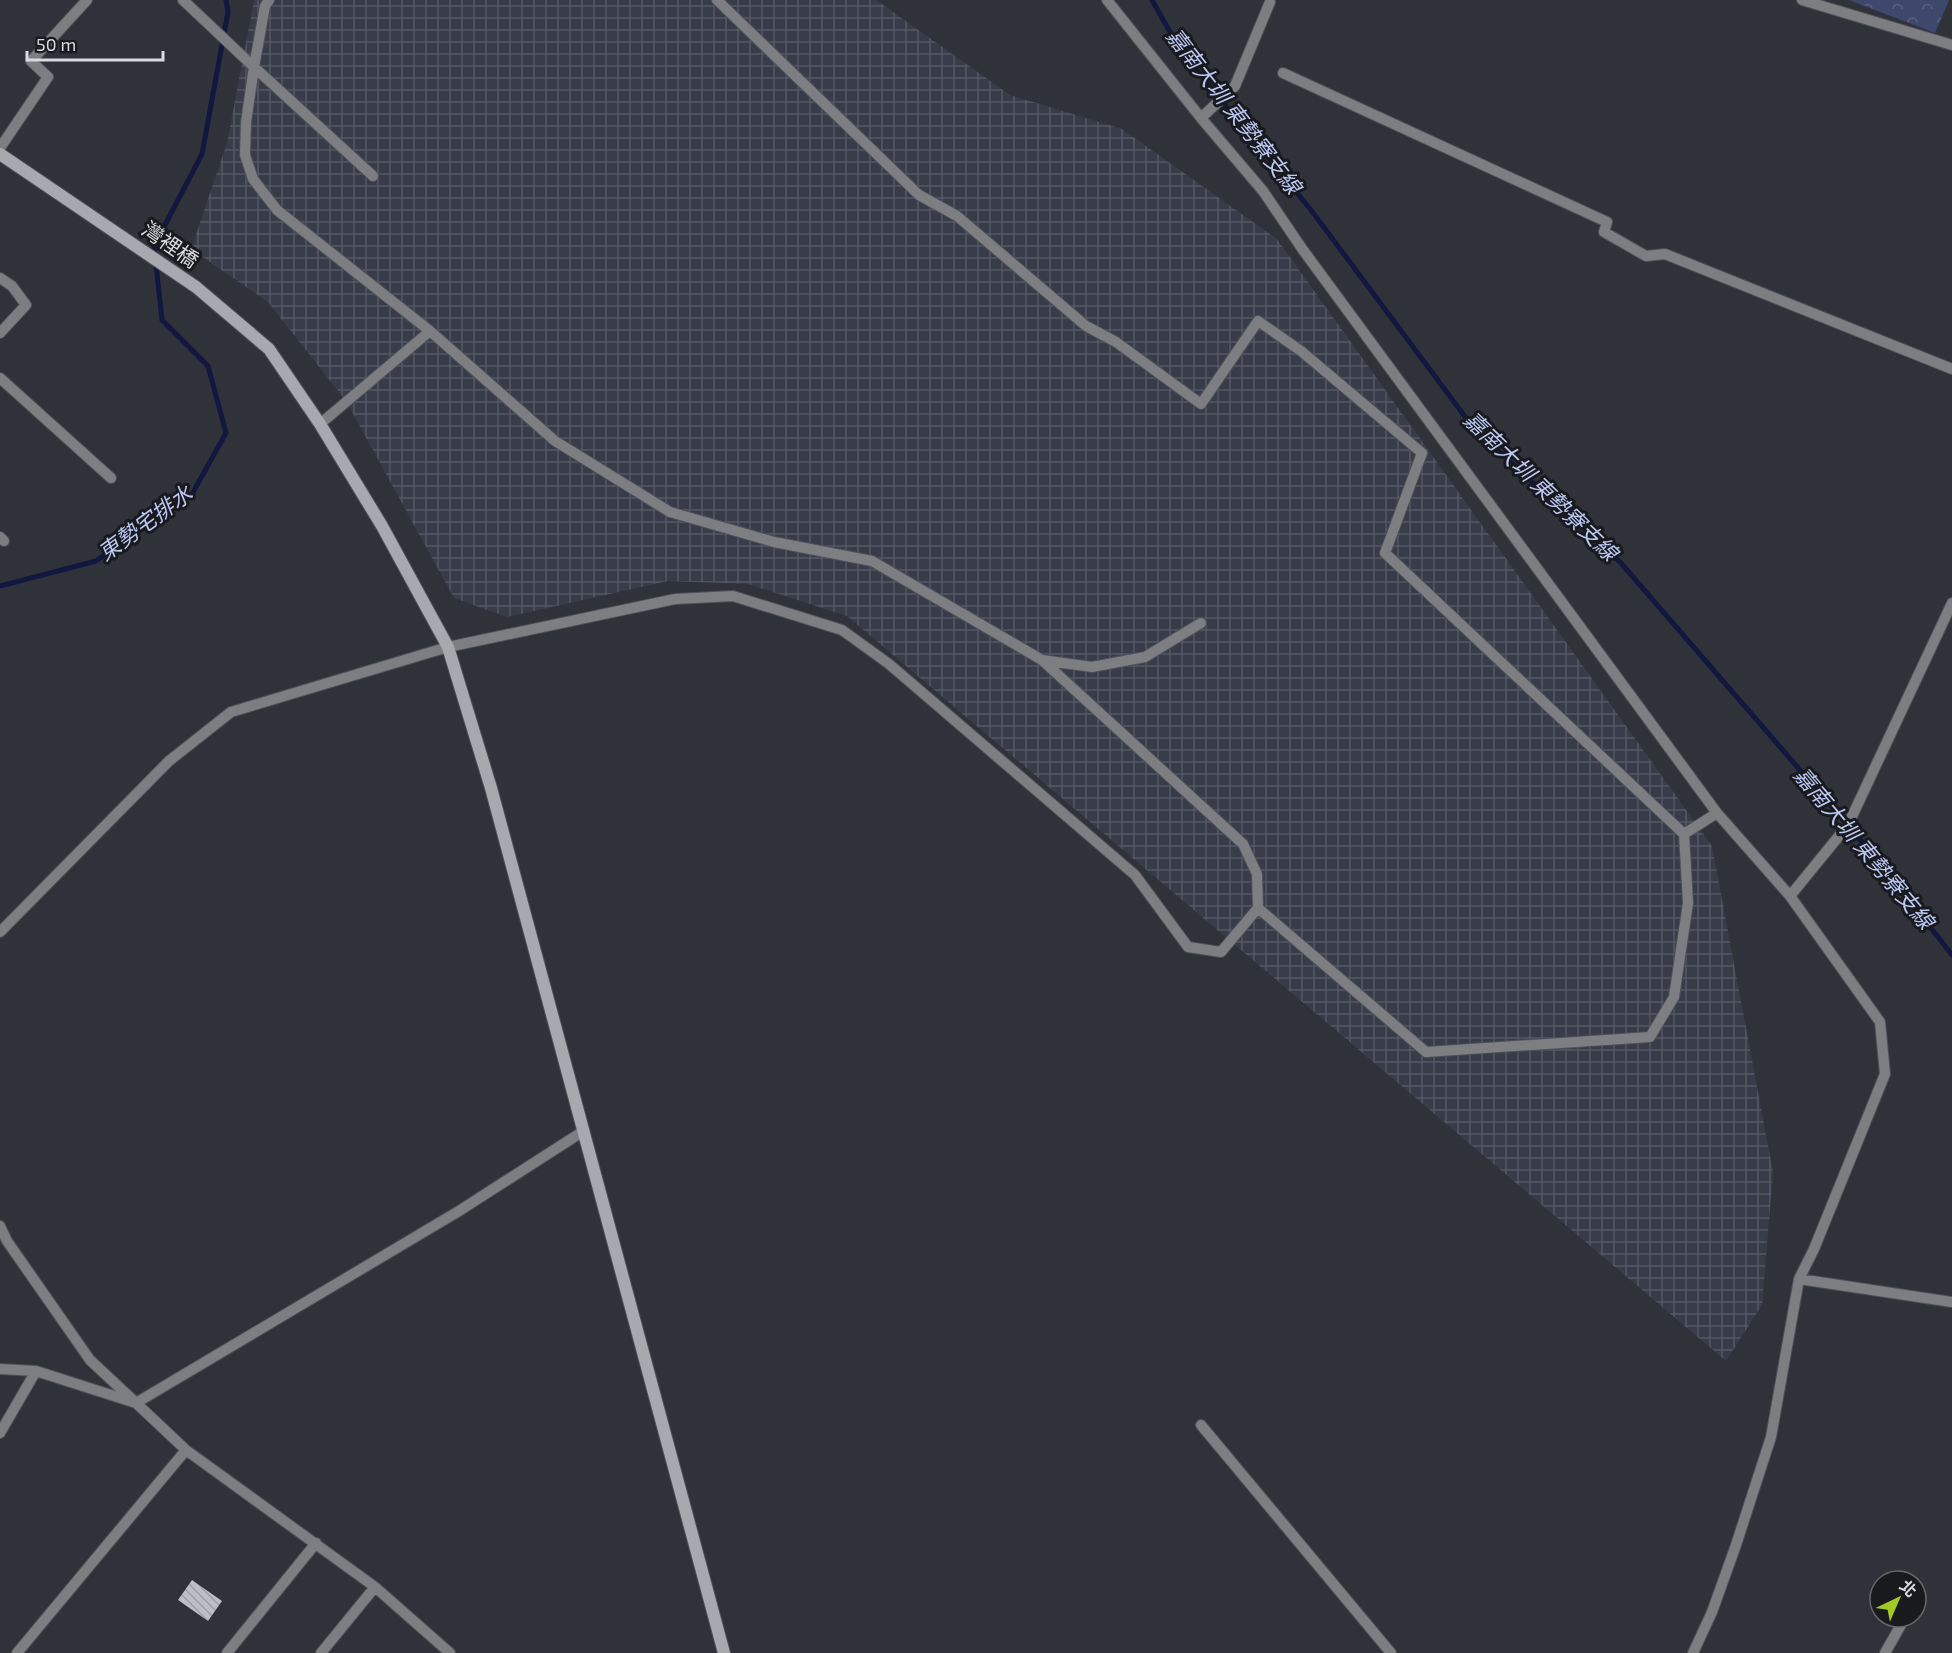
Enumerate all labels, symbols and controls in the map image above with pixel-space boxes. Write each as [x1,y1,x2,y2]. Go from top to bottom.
water label: 嘉南大圳 東勢寮支線 [1162,22,1309,201]
scale bar [27,24,164,62]
text: 50 m [36,33,76,55]
street label: 灣裡橋 [138,215,204,272]
water label: 嘉南大圳 東勢寮支線 [1460,405,1626,567]
water label: 東勢宅排水 [92,479,197,565]
water label: 嘉南大圳 東勢寮支線 [1790,761,1942,936]
north arrow [1868,1569,1928,1629]
text: 北 [1896,1575,1921,1600]

